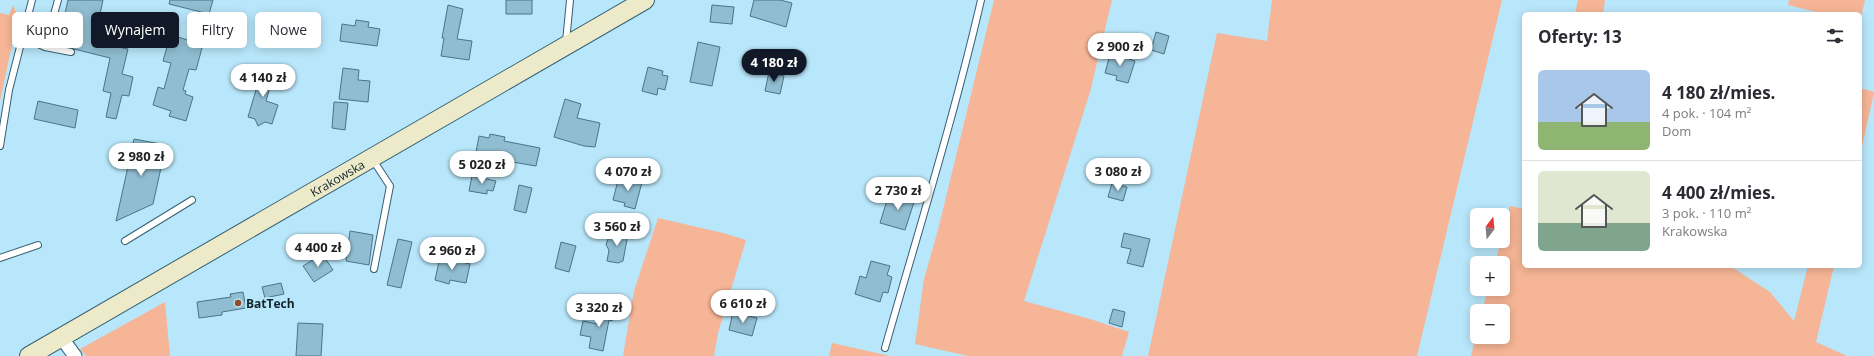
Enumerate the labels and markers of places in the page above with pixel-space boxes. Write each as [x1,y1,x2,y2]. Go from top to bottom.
pin: 2 900 zł [1079,33,1161,67]
pin: 4 180 zł [733,49,815,83]
pin: 4 140 zł [222,64,304,98]
pin: 2 980 zł [100,143,182,177]
pin: 5 020 zł [441,151,523,185]
pin: 4 070 zł [587,158,669,192]
pin: 3 080 zł [1077,158,1159,192]
pin: 2 730 zł [857,177,939,211]
pin: 3 560 zł [576,213,658,247]
pin: 4 400 zł [277,234,359,268]
pin: 2 960 zł [411,237,493,271]
pin: 6 610 zł [702,290,784,324]
pin: 3 320 zł [558,294,640,328]
place label: BatTech [246,295,295,312]
marker: BatTech [233,298,243,308]

